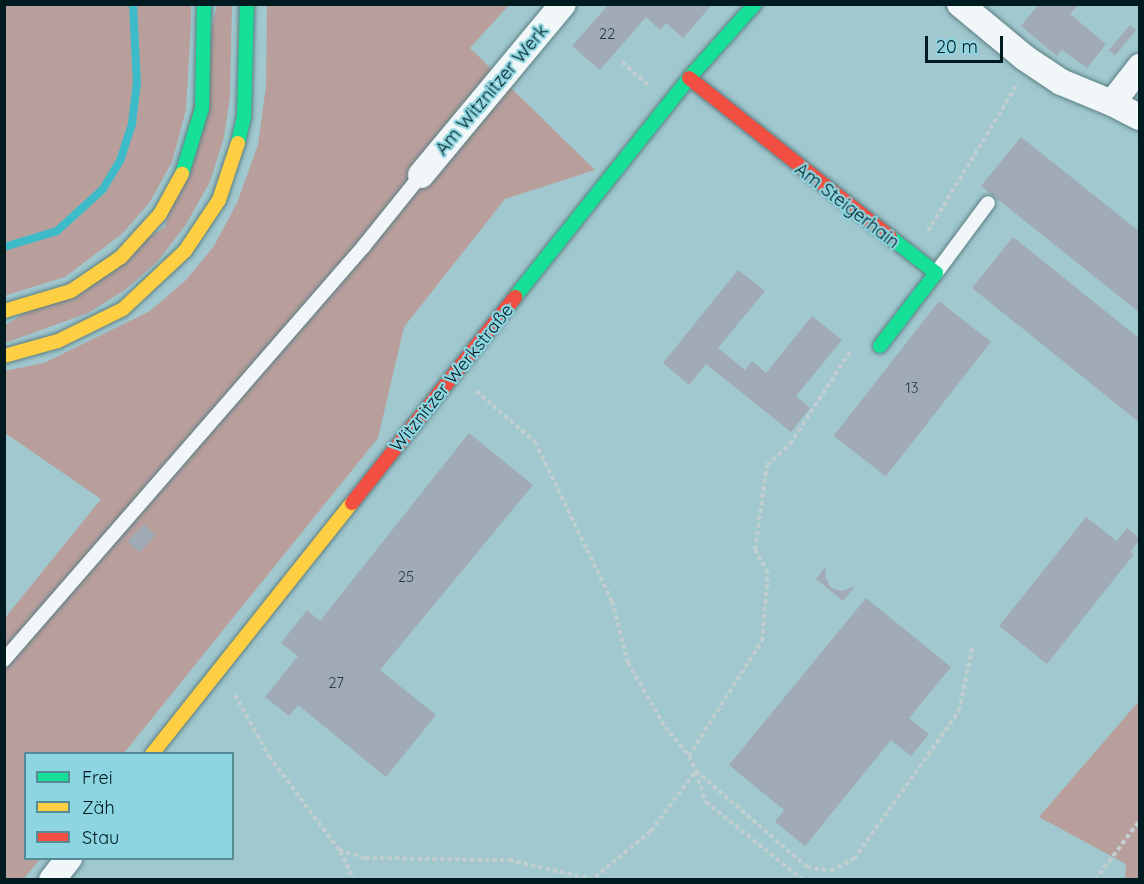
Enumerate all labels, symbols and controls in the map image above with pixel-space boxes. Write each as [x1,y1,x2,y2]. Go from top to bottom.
street label: Am Witznitzer Werk [431,20,553,160]
scale bar [928,24,1006,62]
house number: 22 [599,25,615,43]
text: 20 m [936,35,978,58]
street label: Am Steigerhain [791,159,903,253]
street label: Witznitzer Werkstraße [386,300,518,456]
house number: 13 [905,379,919,397]
house number: 25 [398,568,414,586]
house number: 27 [328,674,344,692]
legend [24,752,234,860]
text: Frei [82,766,113,789]
text: Zäh [82,796,115,819]
text: Stau [82,826,119,849]

